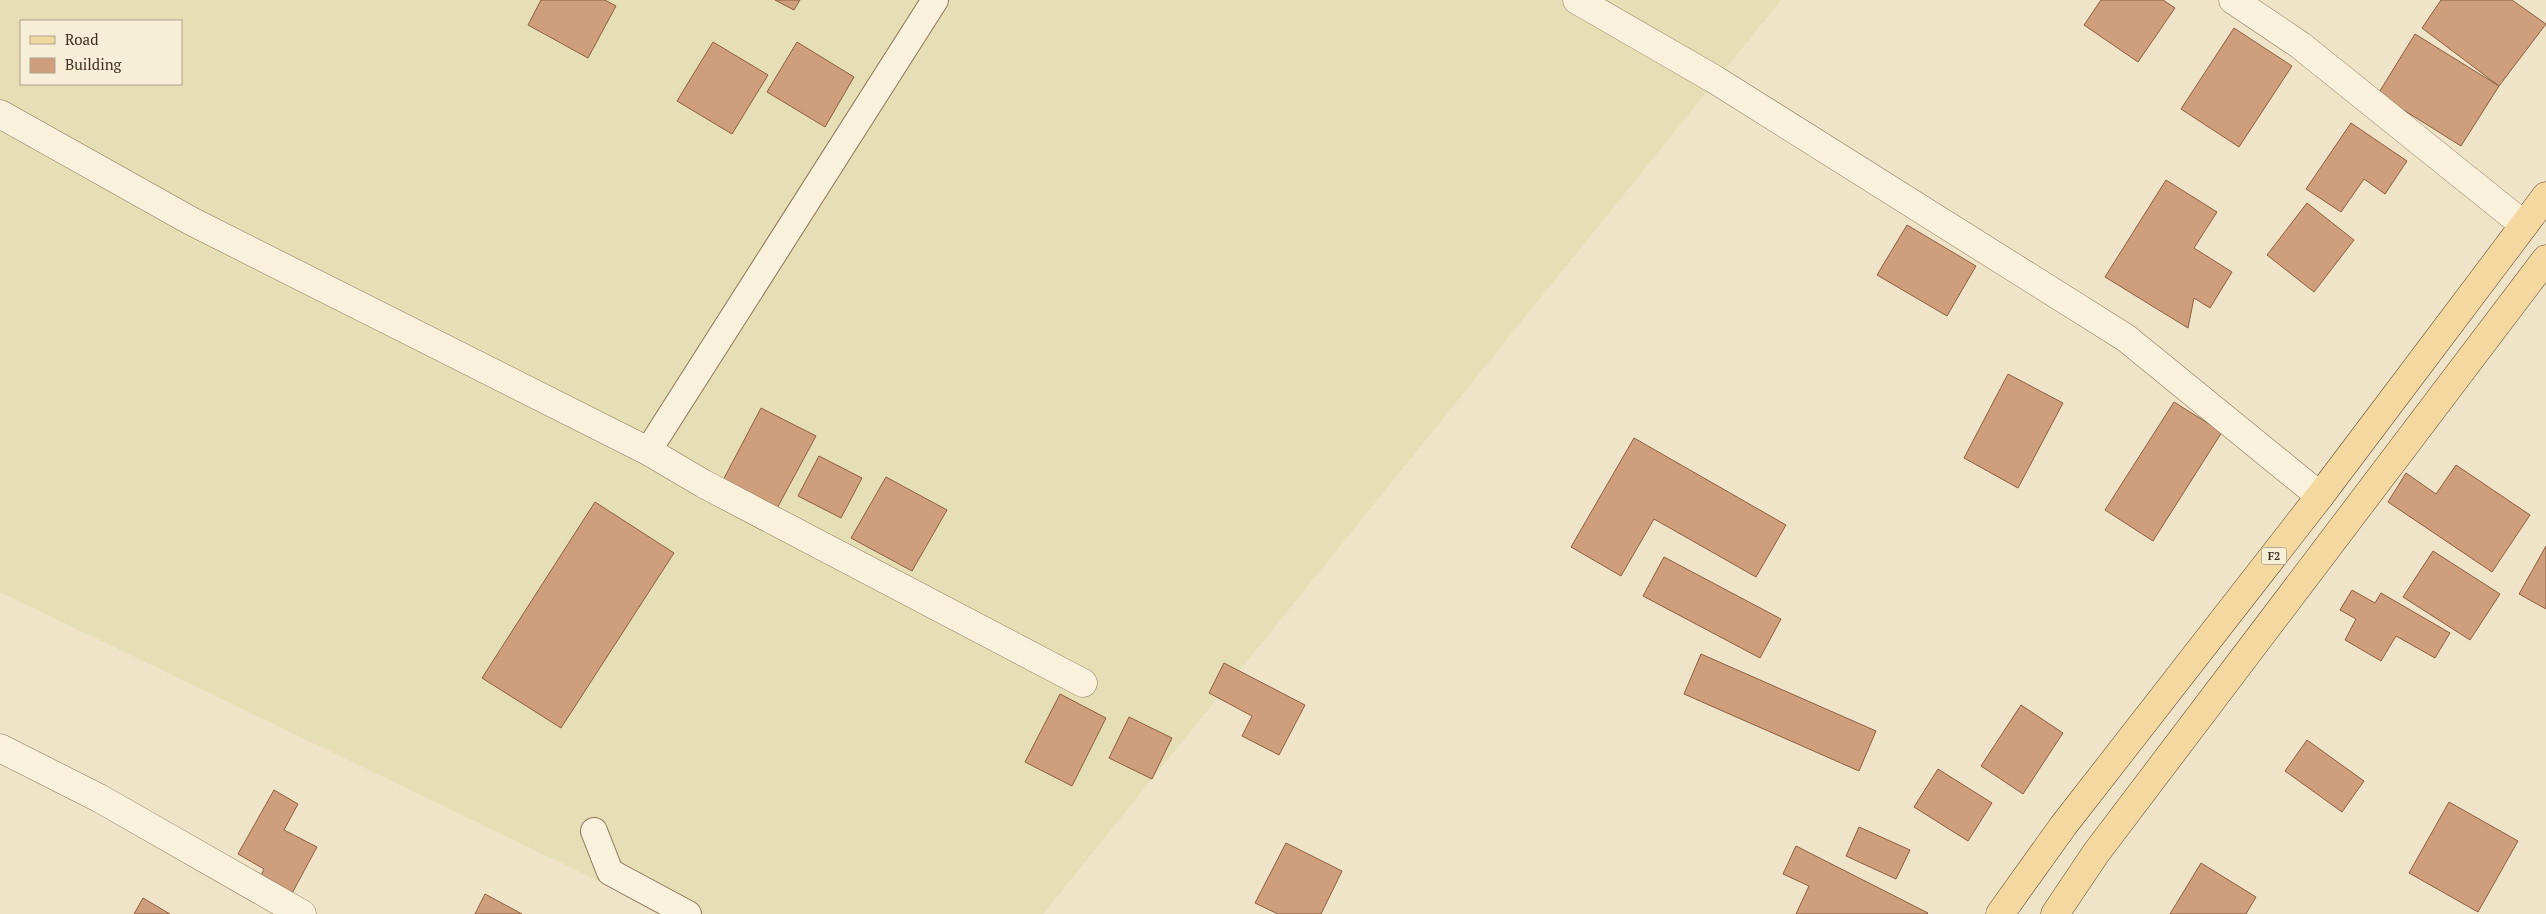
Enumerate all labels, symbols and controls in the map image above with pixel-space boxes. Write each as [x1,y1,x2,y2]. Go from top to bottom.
legend [20,20,182,85]
text: Road [65,29,98,49]
text: Building [65,54,123,74]
road number: F2 [2262,548,2286,564]

